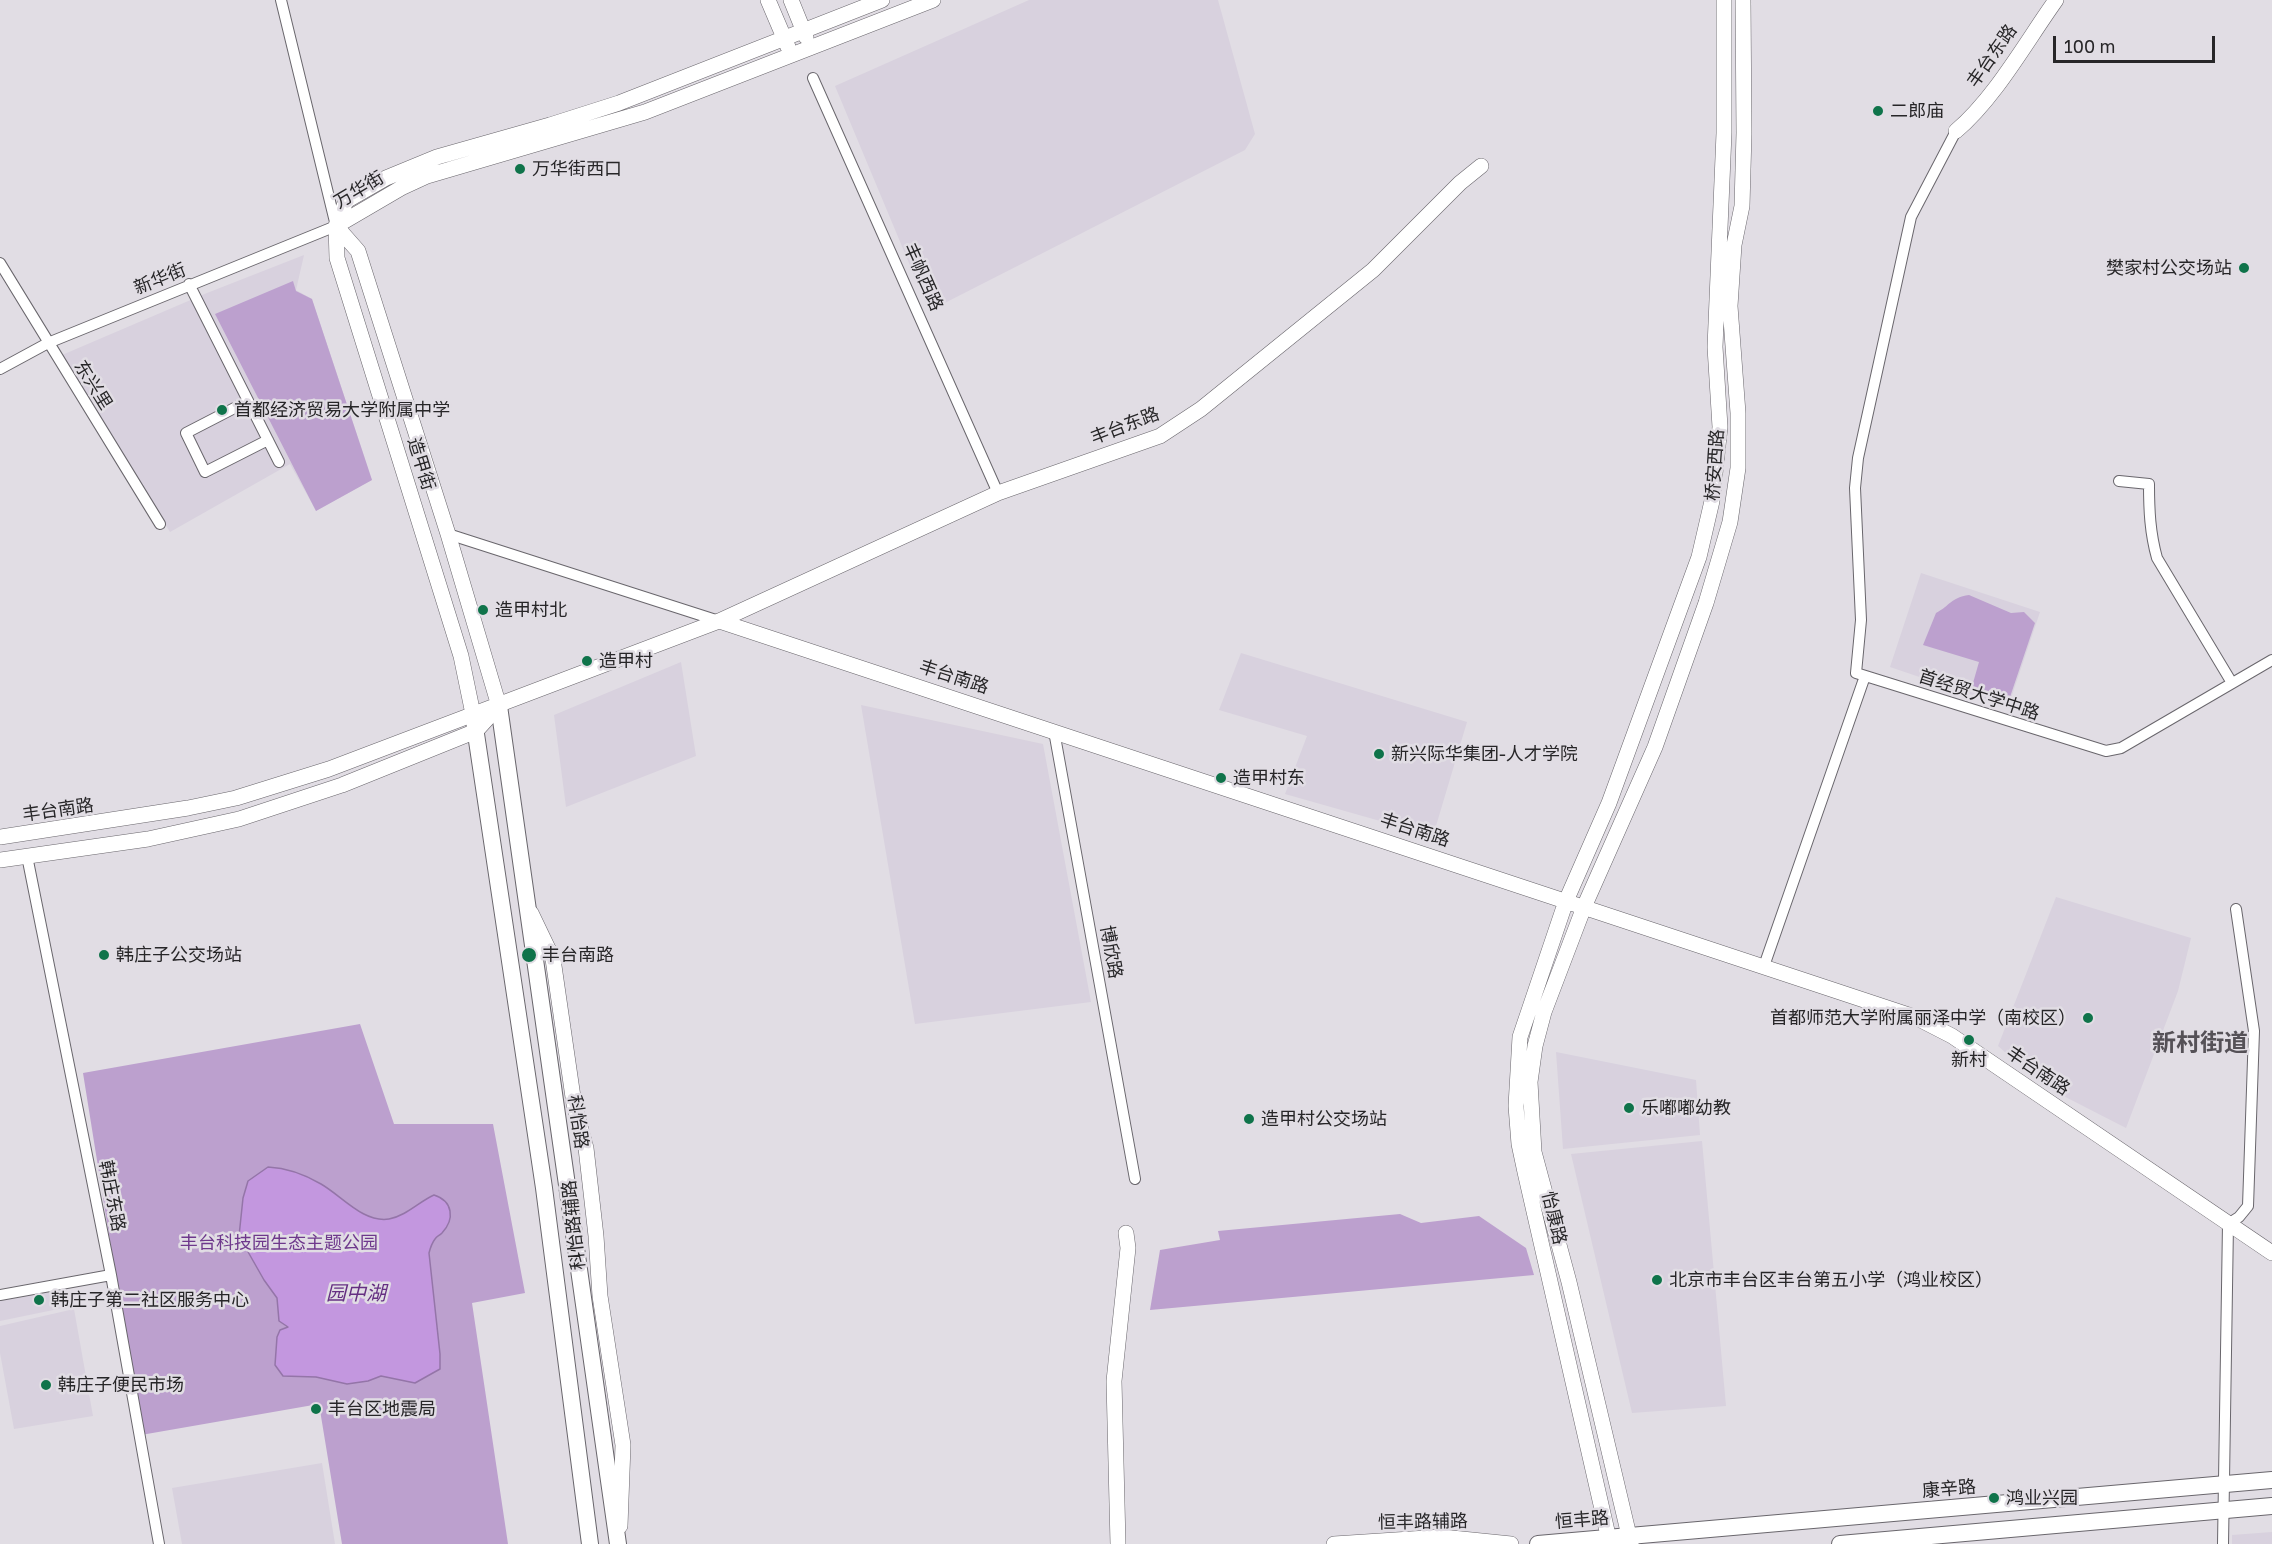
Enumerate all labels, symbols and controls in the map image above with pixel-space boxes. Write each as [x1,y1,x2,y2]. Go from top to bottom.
street label: 丰台东路 [1963,20,2021,92]
scale bar [2056,24,2218,62]
text: 100 m [2064,35,2115,57]
place label: 二郎庙 [1890,100,1944,122]
marker: 二郎庙 [1871,104,1885,118]
place label: 万华街西口 [532,158,622,180]
marker: 万华街西口 [513,162,527,176]
street label: 万华街 [330,167,388,213]
street label: 丰帆西路 [898,240,948,314]
place label: 樊家村公交场站 [2106,257,2232,279]
street label: 新华街 [131,259,189,299]
marker: 樊家村公交场站 [2237,261,2251,275]
street label: 东兴里 [70,356,116,414]
place label: 首都经济贸易大学附属中学 [234,399,450,421]
marker: 首都经济贸易大学附属中学 [215,403,229,417]
street label: 丰台东路 [1088,403,1162,449]
street label: 桥安西路 [1702,428,1728,502]
street label: 造甲街 [403,435,439,493]
place label: 造甲村北 [495,599,567,621]
marker: 造甲村北 [476,603,490,617]
place label: 造甲村 [599,650,653,672]
marker: 造甲村 [580,654,594,668]
street label: 丰台南路 [916,656,992,698]
street label: 首经贸大学中路 [1916,665,2042,725]
place label: 新兴际华集团-人才学院 [1391,743,1578,765]
marker: 新兴际华集团-人才学院 [1372,747,1386,761]
place label: 造甲村东 [1233,767,1305,789]
marker: 造甲村东 [1214,771,1228,785]
street label: 丰台南路 [21,794,95,826]
street label: 丰台南路 [1377,809,1453,851]
street label: 博欣路 [1096,924,1126,980]
place label: 韩庄子公交场站 [116,944,242,966]
place label: 丰台南路 [542,944,614,966]
marker: 丰台南路 [520,946,538,964]
marker: 韩庄子公交场站 [97,948,111,962]
place label: 首都师范大学附属丽泽中学（南校区） [1770,1007,2076,1029]
marker: 首都师范大学附属丽泽中学（南校区） [2081,1011,2095,1025]
district label: 新村街道 [2152,1029,2248,1057]
marker: 新村 [1962,1033,1976,1047]
street label: 丰台南路 [2002,1042,2074,1100]
place label: 新村 [1951,1049,1987,1071]
street label: 科怡路 [564,1094,592,1150]
place label: 乐嘟嘟幼教 [1641,1097,1731,1119]
marker: 乐嘟嘟幼教 [1622,1101,1636,1115]
place label: 造甲村公交场站 [1261,1108,1387,1130]
marker: 造甲村公交场站 [1242,1112,1256,1126]
street label: 韩庄东路 [95,1159,129,1233]
street label: 科怡路辅路 [559,1179,589,1271]
street label: 怡康路 [1537,1189,1571,1247]
park label: 丰台科技园生态主题公园 [180,1232,378,1254]
place label: 北京市丰台区丰台第五小学（鸿业校区） [1669,1269,1993,1291]
marker: 北京市丰台区丰台第五小学（鸿业校区） [1650,1273,1664,1287]
water label: 园中湖 [326,1282,386,1306]
place label: 韩庄子第二社区服务中心 [51,1289,249,1311]
marker: 韩庄子第二社区服务中心 [32,1293,46,1307]
place label: 韩庄子便民市场 [58,1374,184,1396]
marker: 韩庄子便民市场 [39,1378,53,1392]
place label: 丰台区地震局 [328,1398,436,1420]
marker: 丰台区地震局 [309,1402,323,1416]
street label: 康辛路 [1921,1476,1977,1502]
place label: 鸿业兴园 [2006,1487,2078,1509]
marker: 鸿业兴园 [1987,1491,2001,1505]
street label: 恒丰路 [1554,1507,1610,1533]
street label: 恒丰路辅路 [1378,1510,1468,1534]

